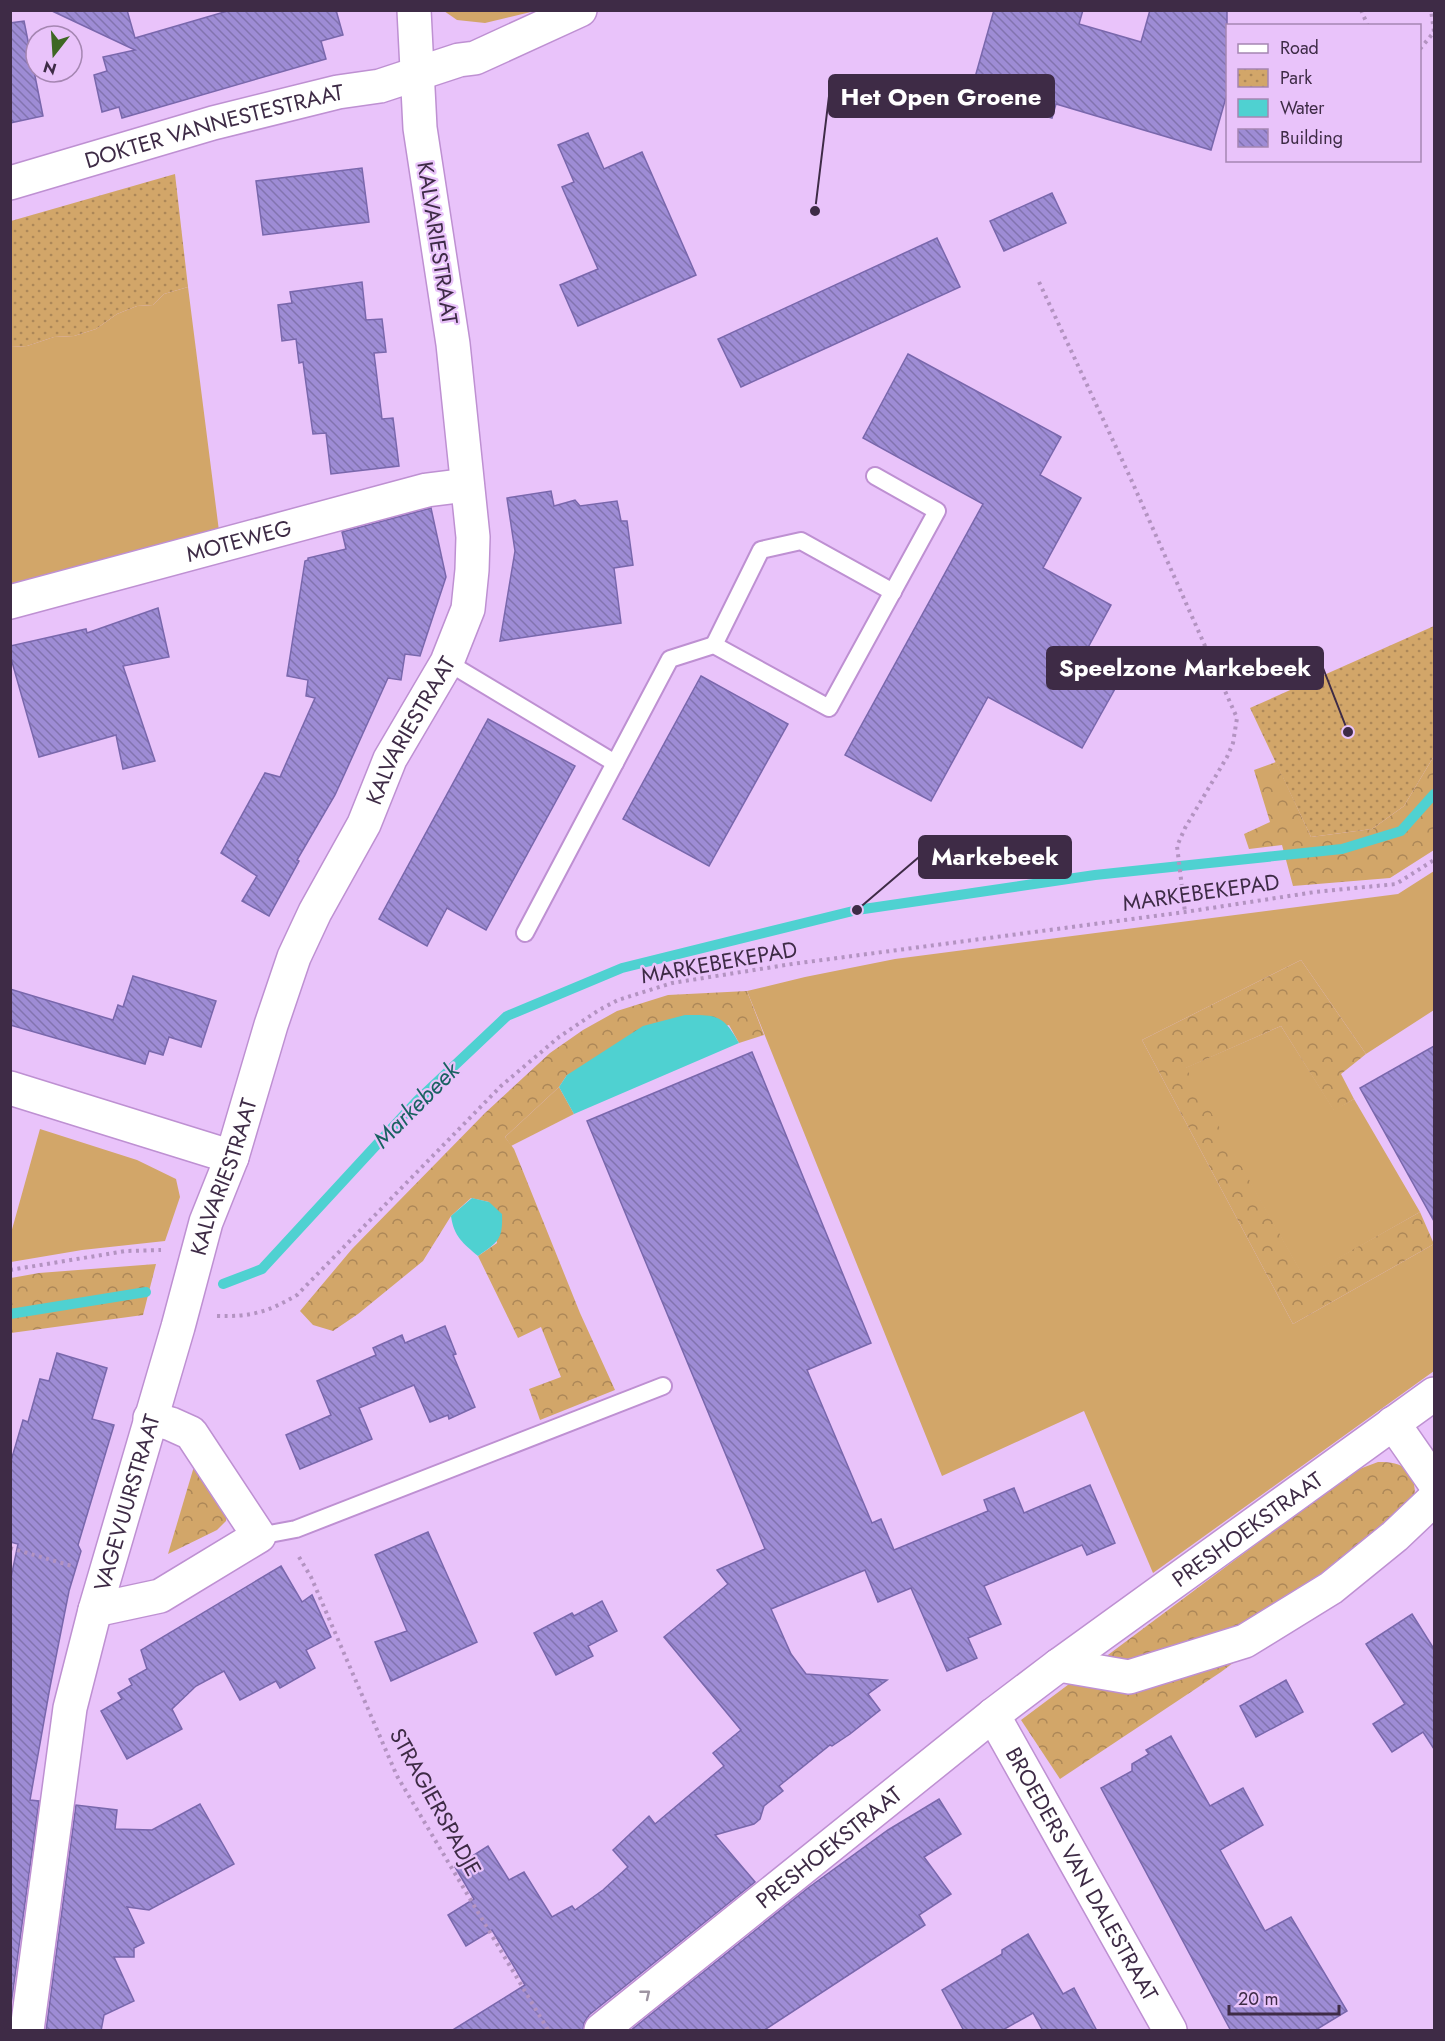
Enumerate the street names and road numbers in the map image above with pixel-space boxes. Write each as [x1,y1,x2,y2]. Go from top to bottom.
street label: DOKTER VANNESTESTRAAT [81,75,346,176]
street label: KALVARIESTRAAT [409,159,467,327]
street label: MOTEWEG [183,511,295,570]
street label: KALVARIESTRAAT [357,650,463,809]
street label: MARKEBEKEPAD [1120,865,1282,919]
street label: MARKEBEKEPAD [638,933,800,991]
street label: KALVARIESTRAAT [182,1094,265,1259]
street label: VAGEVUURSTRAAT [85,1410,168,1595]
street label: PRESHOEKSTRAAT [1165,1463,1330,1594]
street label: STRAGIERSPADJE [382,1722,490,1882]
street label: BROEDERS VAN DALESTRAAT [998,1741,1167,2007]
street label: PRESHOEKSTRAAT [749,1778,909,1916]

